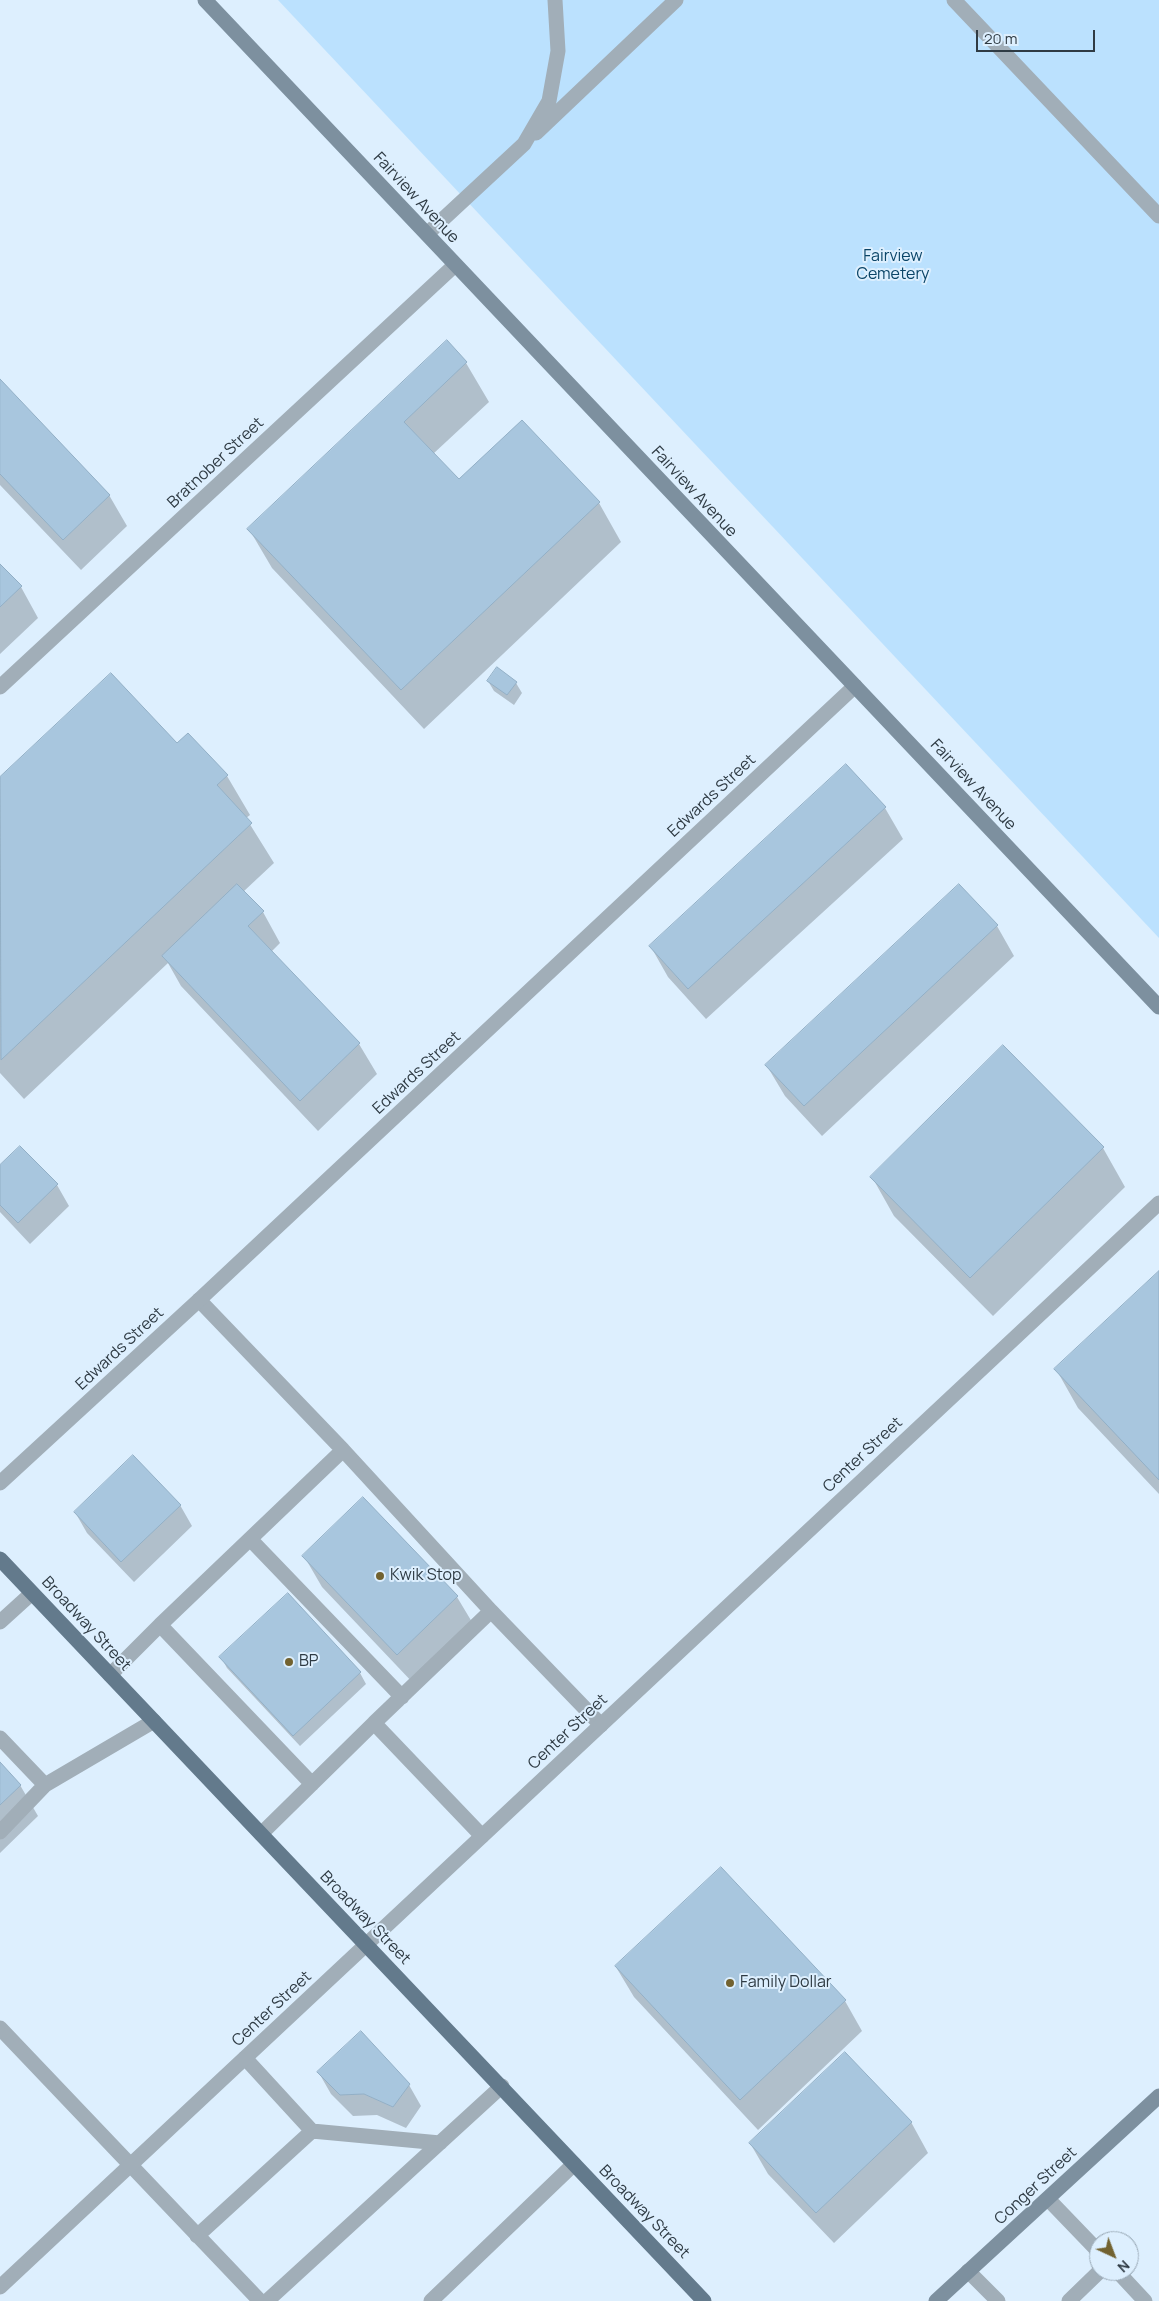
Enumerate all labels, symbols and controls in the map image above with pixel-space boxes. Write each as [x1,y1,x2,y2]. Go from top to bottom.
scale bar [979,20,1098,52]
text: 20 m [984,28,1017,49]
street label: Fairview Avenue [369,149,463,247]
park label: Fairview Cemetery [857,247,929,285]
street label: Bratnober Street [164,414,268,512]
street label: Fairview Avenue [647,443,741,541]
street label: Fairview Avenue [926,736,1020,834]
street label: Edwards Street [664,750,760,842]
street label: Edwards Street [369,1027,465,1119]
street label: Edwards Street [72,1303,168,1395]
street label: Center Street [819,1413,907,1497]
place label: Kwik Stop [390,1566,462,1586]
marker: Kwik Stop [374,1570,386,1582]
street label: Broadway Street [37,1573,135,1675]
place label: BP [299,1652,318,1672]
marker: BP [283,1656,295,1668]
street label: Center Street [524,1690,612,1774]
street label: Broadway Street [316,1867,414,1969]
street label: Center Street [228,1967,316,2051]
place label: Family Dollar [740,1973,832,1993]
marker: Family Dollar [724,1977,736,1989]
street label: Conger Street [991,2143,1081,2229]
street label: Broadway Street [595,2161,693,2263]
north arrow [1089,2231,1139,2281]
text: N [1114,2256,1134,2277]

